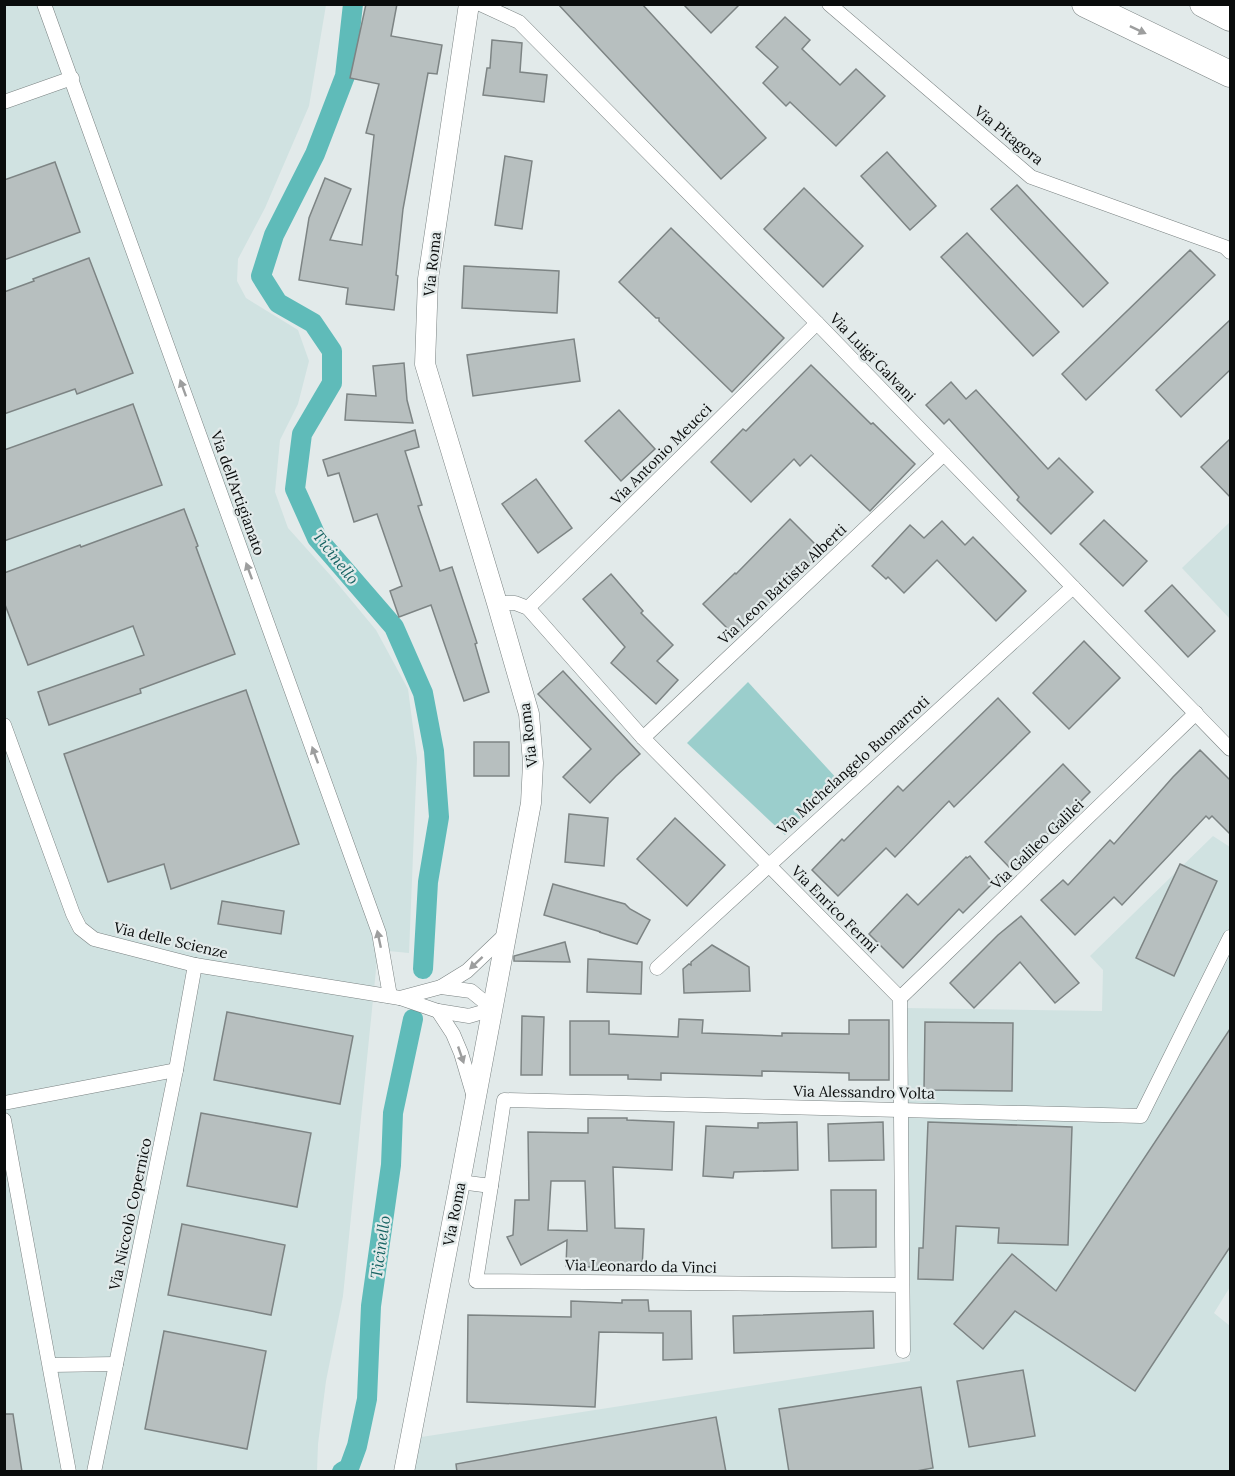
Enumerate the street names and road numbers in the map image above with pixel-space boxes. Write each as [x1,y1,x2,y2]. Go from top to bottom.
street label: Via Pitagora [970,101,1048,169]
street label: Via Roma [419,231,445,298]
street label: Via Luigi Galvani [825,308,920,405]
street label: Via Antonio Meucci [606,399,716,509]
street label: Via dell'Artigianato [206,427,269,558]
street label: Via Leon Battista Alberti [713,520,850,649]
street label: Via Michelangelo Buonarroti [772,692,933,839]
street label: Via Roma [515,701,541,769]
street label: Via Galileo Galilei [986,795,1087,894]
street label: Via Enrico Fermi [787,861,883,957]
street label: Via delle Scienze [111,917,230,962]
street label: Via Alessandro Volta [792,1081,935,1103]
street label: Via Niccolò Copernico [104,1136,155,1293]
street label: Via Roma [438,1180,470,1249]
street label: Via Leonardo da Vinci [564,1255,717,1277]

